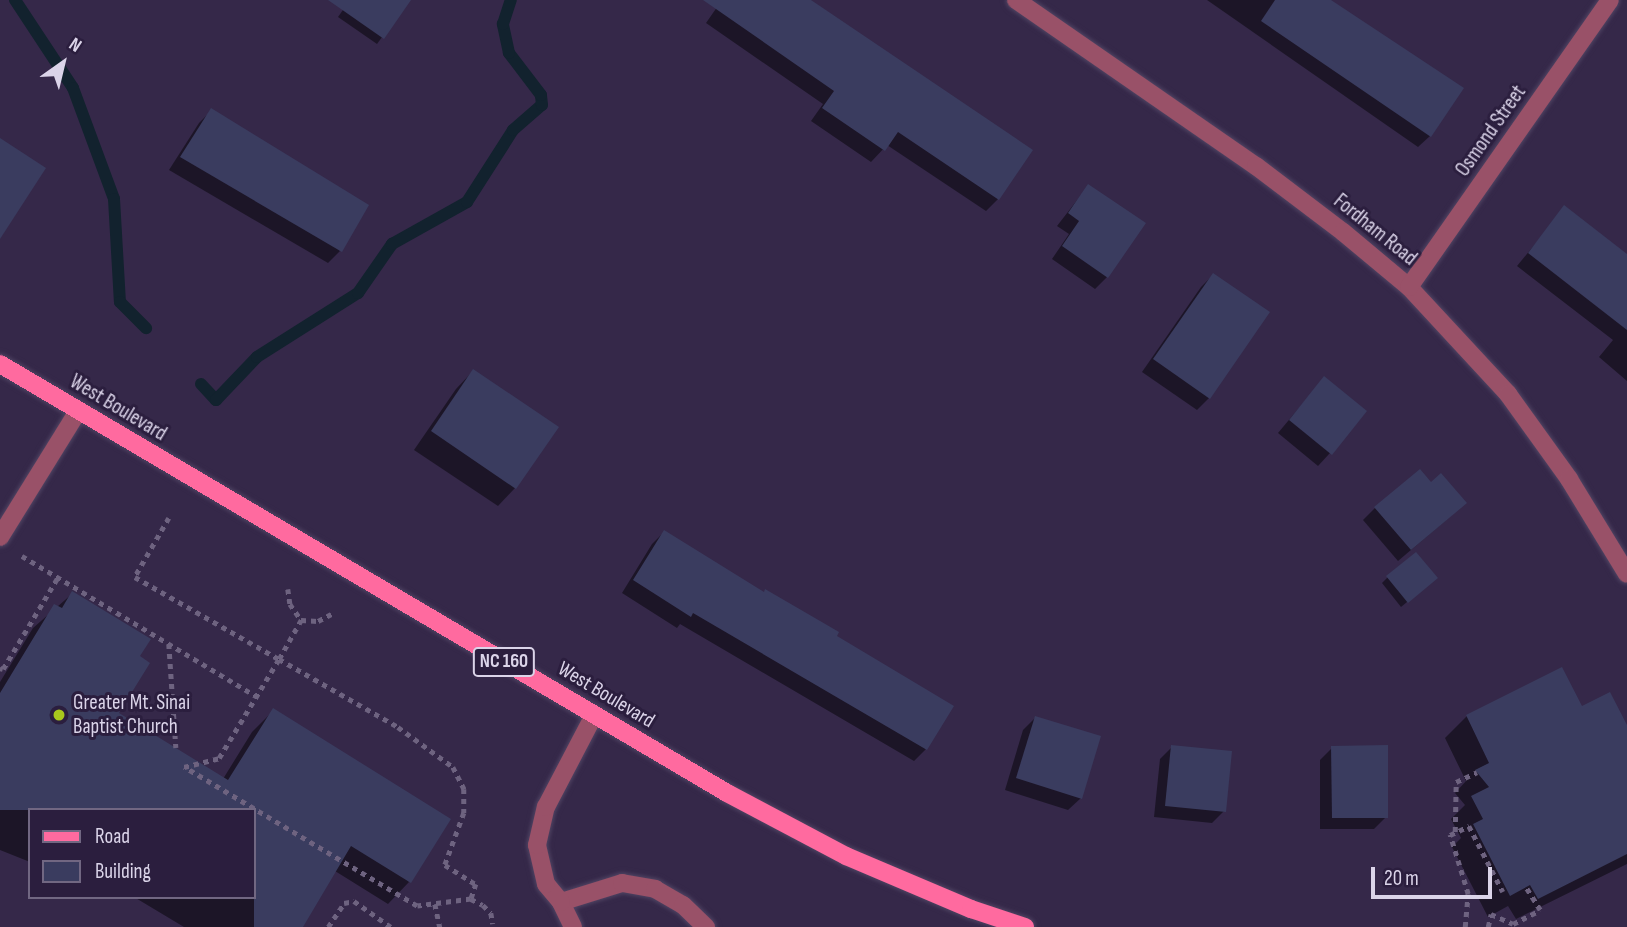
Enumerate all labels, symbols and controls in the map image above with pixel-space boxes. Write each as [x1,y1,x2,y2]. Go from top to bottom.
north arrow [28,28,98,98]
text: N [64,33,86,58]
street label: Osmond Street [1450,81,1532,181]
street label: Fordham Road [1328,189,1422,271]
street label: West Boulevard [65,369,171,447]
road number: NC 160 [472,646,536,678]
street label: West Boulevard [553,656,659,734]
place label: Greater Mt. Sinai Baptist Church [73,690,190,740]
marker: Greater Mt. Sinai Baptist Church [51,707,67,723]
legend [28,808,256,899]
text: Road [95,824,130,849]
scale bar [1375,853,1496,897]
text: Building [95,859,151,884]
text: 20 m [1384,866,1419,891]

